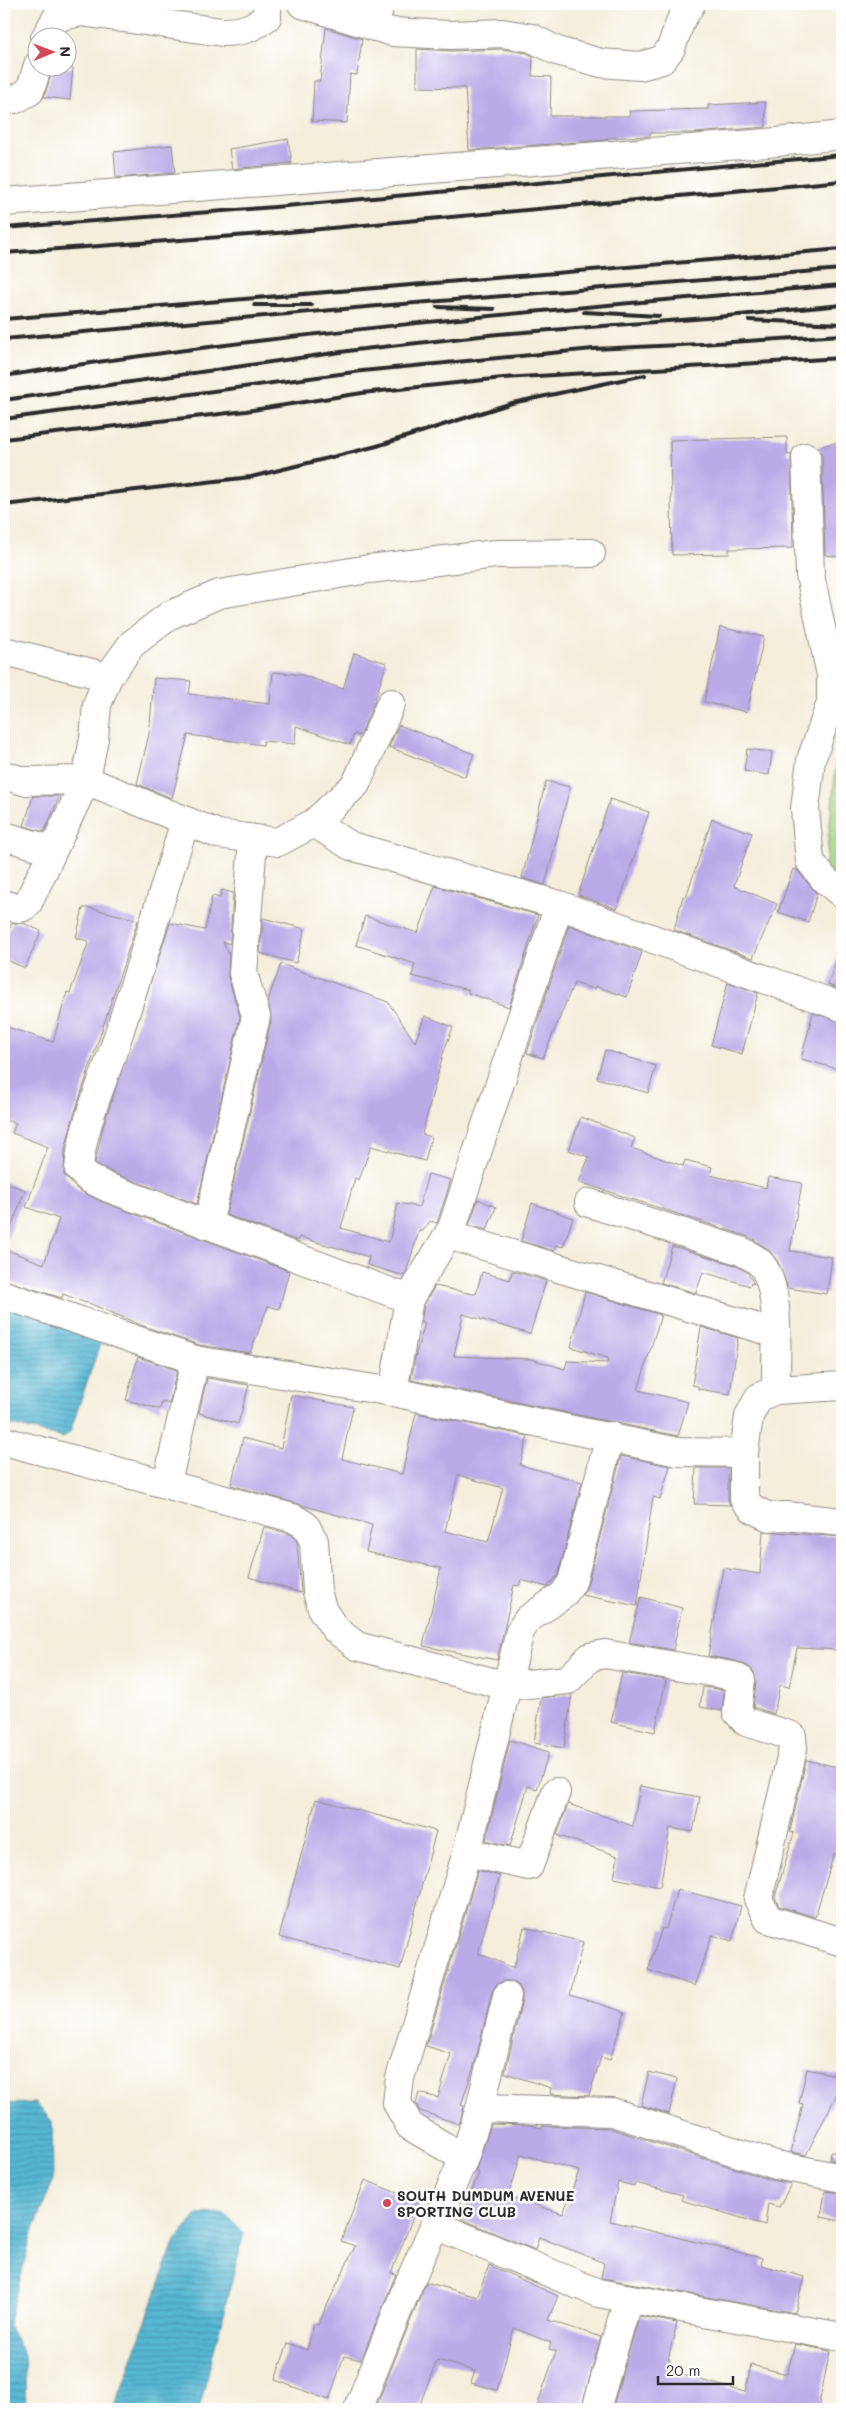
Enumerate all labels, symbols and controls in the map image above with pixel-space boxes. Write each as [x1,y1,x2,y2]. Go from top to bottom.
north arrow [28,28,78,78]
text: N [56,46,75,57]
place label: SOUTH DUMDUM AVENUE SPORTING CLUB [397,2186,574,2221]
marker: SOUTH DUMDUM AVENUE SPORTING CLUB [381,2197,393,2209]
scale bar [658,2353,734,2385]
text: 20 m [666,2360,700,2380]

